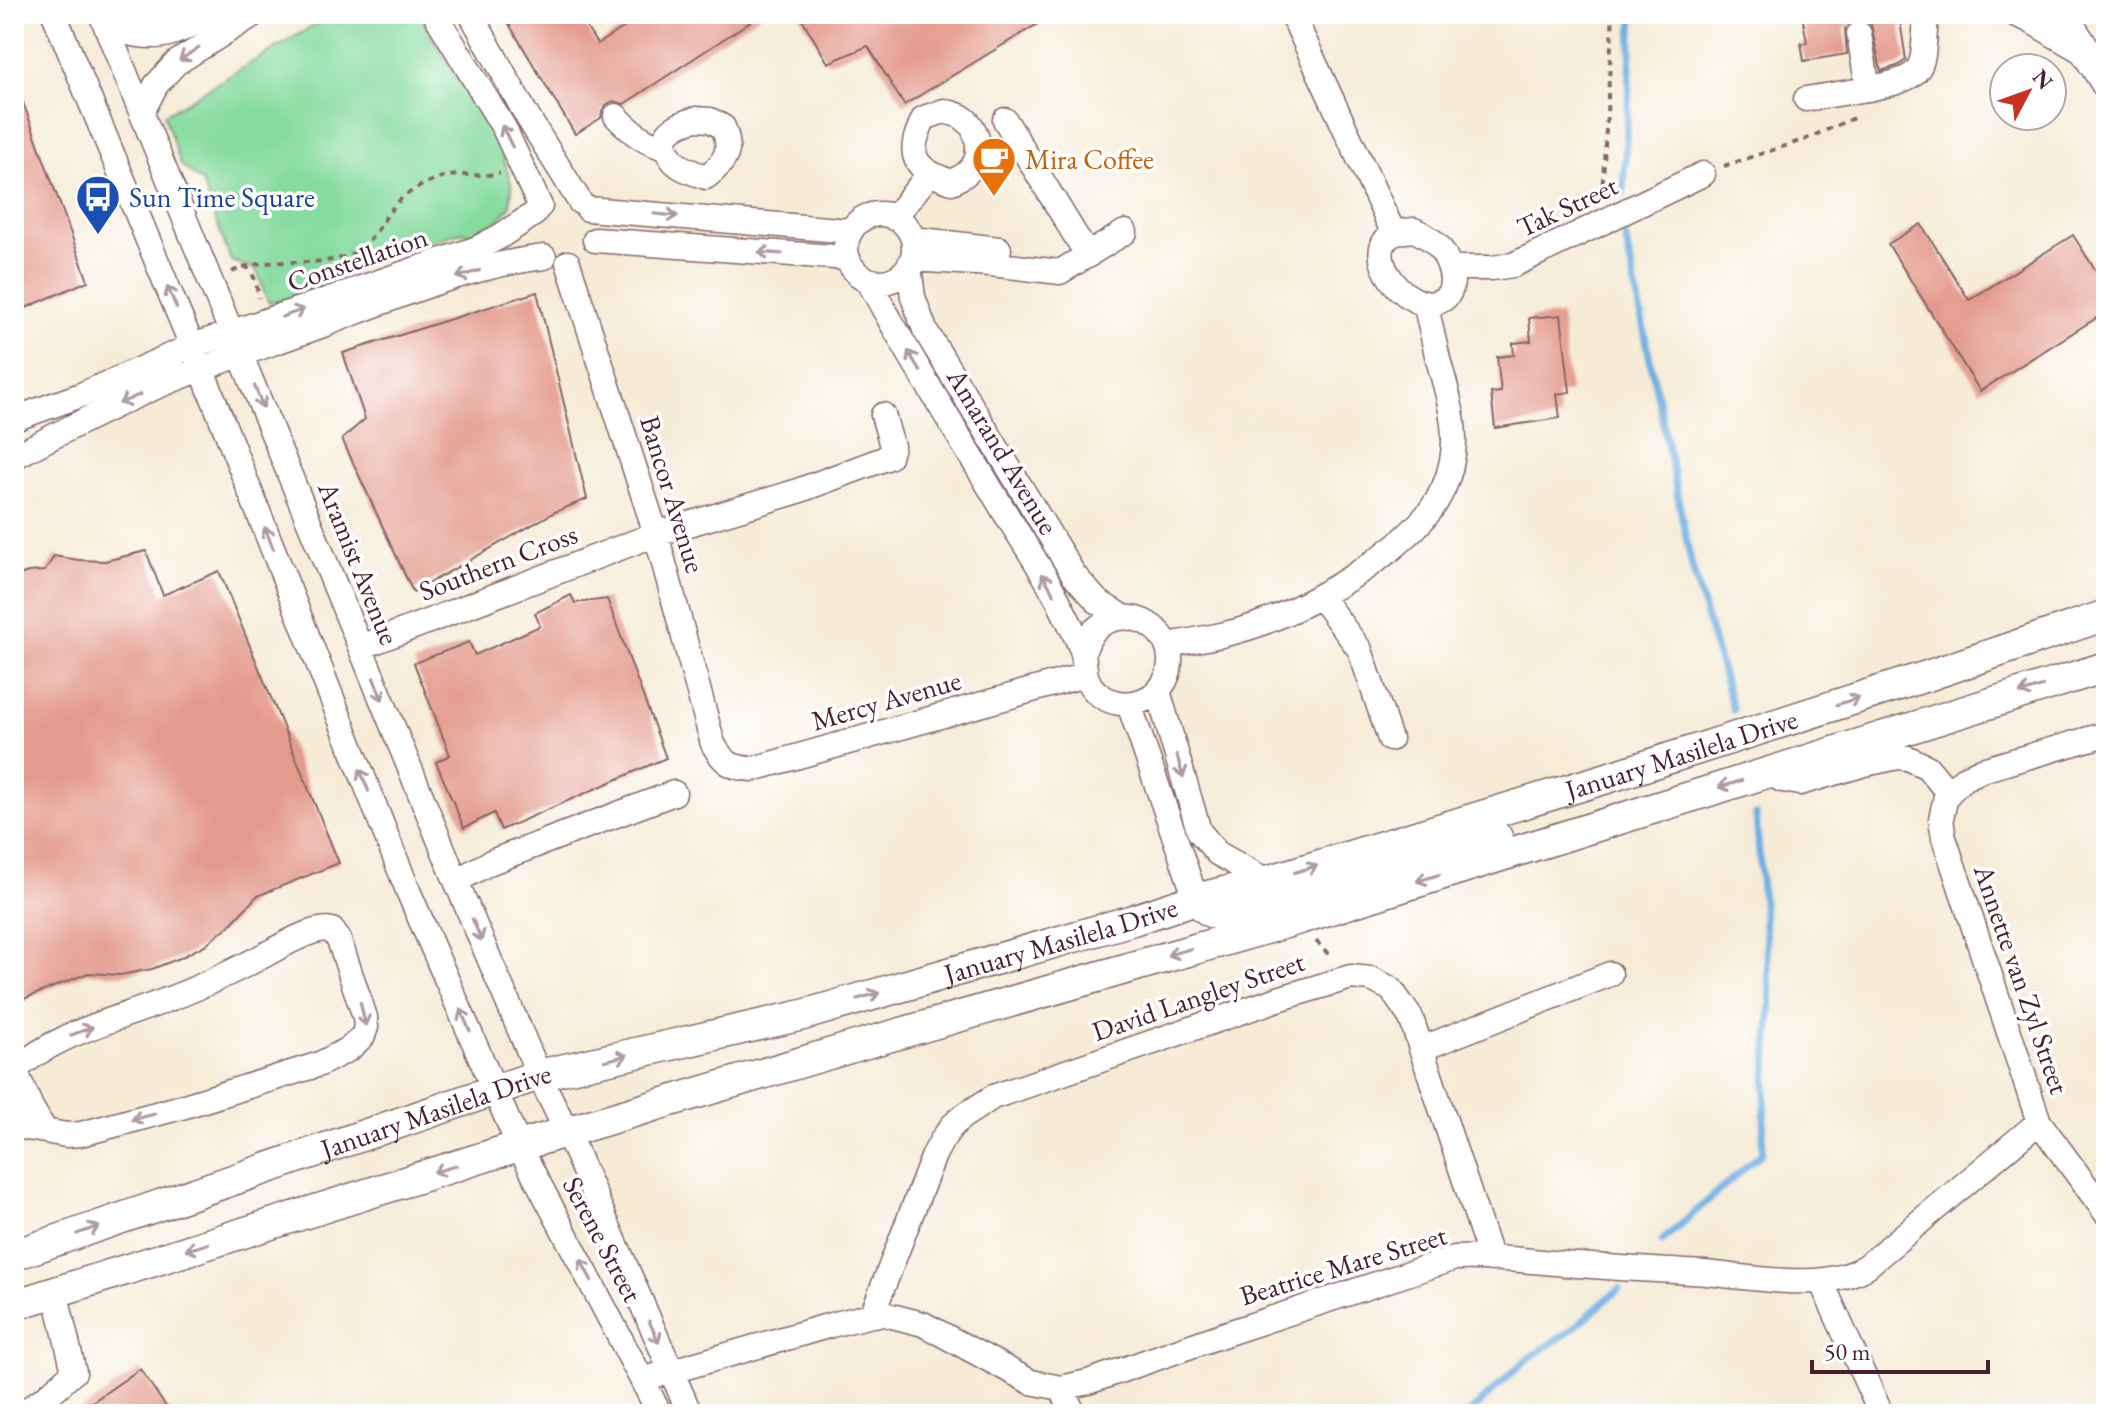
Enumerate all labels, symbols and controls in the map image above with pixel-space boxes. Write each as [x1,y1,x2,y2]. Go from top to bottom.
one-way arrow [179,46,201,62]
north arrow [1988,52,2068,132]
text: N [2026,63,2060,96]
one-way arrow [499,124,515,148]
cafe icon: Mira Coffee [970,135,1018,198]
place label: Mira Coffee [1025,141,1154,177]
street label: Tak Street [1511,167,1623,245]
bus stop icon: Sun Time Square [74,173,122,236]
place label: Sun Time Square [129,179,315,215]
one-way arrow [652,208,679,223]
street label: Constellation [282,218,432,300]
one-way arrow [757,245,784,260]
one-way arrow [455,267,481,282]
one-way arrow [164,285,178,310]
one-way arrow [280,304,305,319]
one-way arrow [906,350,922,373]
street label: Amarand Avenue [939,360,1067,541]
one-way arrow [253,384,267,409]
one-way arrow [118,392,142,407]
street label: Bancor Avenue [632,411,714,577]
street label: Aramist Avenue [310,475,408,650]
street label: Southern Cross [414,515,582,609]
one-way arrow [260,526,275,551]
one-way arrow [1040,573,1056,596]
street label: Mercy Avenue [807,661,965,739]
one-way arrow [372,676,386,701]
one-way arrow [2019,683,2045,698]
one-way arrow [1835,693,1861,708]
street label: January Masilela Drive [1559,700,1802,808]
one-way arrow [1173,752,1188,778]
one-way arrow [356,768,370,793]
one-way arrow [1717,777,1743,792]
street label: Annette van Zyl Street [1966,859,2078,1099]
one-way arrow [1293,861,1318,875]
one-way arrow [1416,872,1441,887]
street label: January Masilela Drive [938,888,1182,992]
one-way arrow [471,917,486,942]
street label: David Langley Street [1087,943,1309,1049]
one-way arrow [1167,946,1192,960]
one-way arrow [855,988,881,1003]
one-way arrow [356,1000,371,1026]
one-way arrow [456,1008,471,1033]
one-way arrow [69,1023,94,1037]
one-way arrow [602,1049,628,1064]
street label: January Masilela Drive [314,1055,555,1167]
one-way arrow [130,1110,156,1125]
one-way arrow [433,1163,458,1177]
street label: Serene Street [555,1170,651,1308]
street label: Beatrice Mare Street [1235,1216,1451,1314]
one-way arrow [75,1222,100,1237]
one-way arrow [184,1240,210,1255]
one-way arrow [577,1259,593,1283]
one-way arrow [648,1319,663,1344]
scale bar [1812,1324,1988,1374]
text: 50 m [1824,1336,1871,1367]

